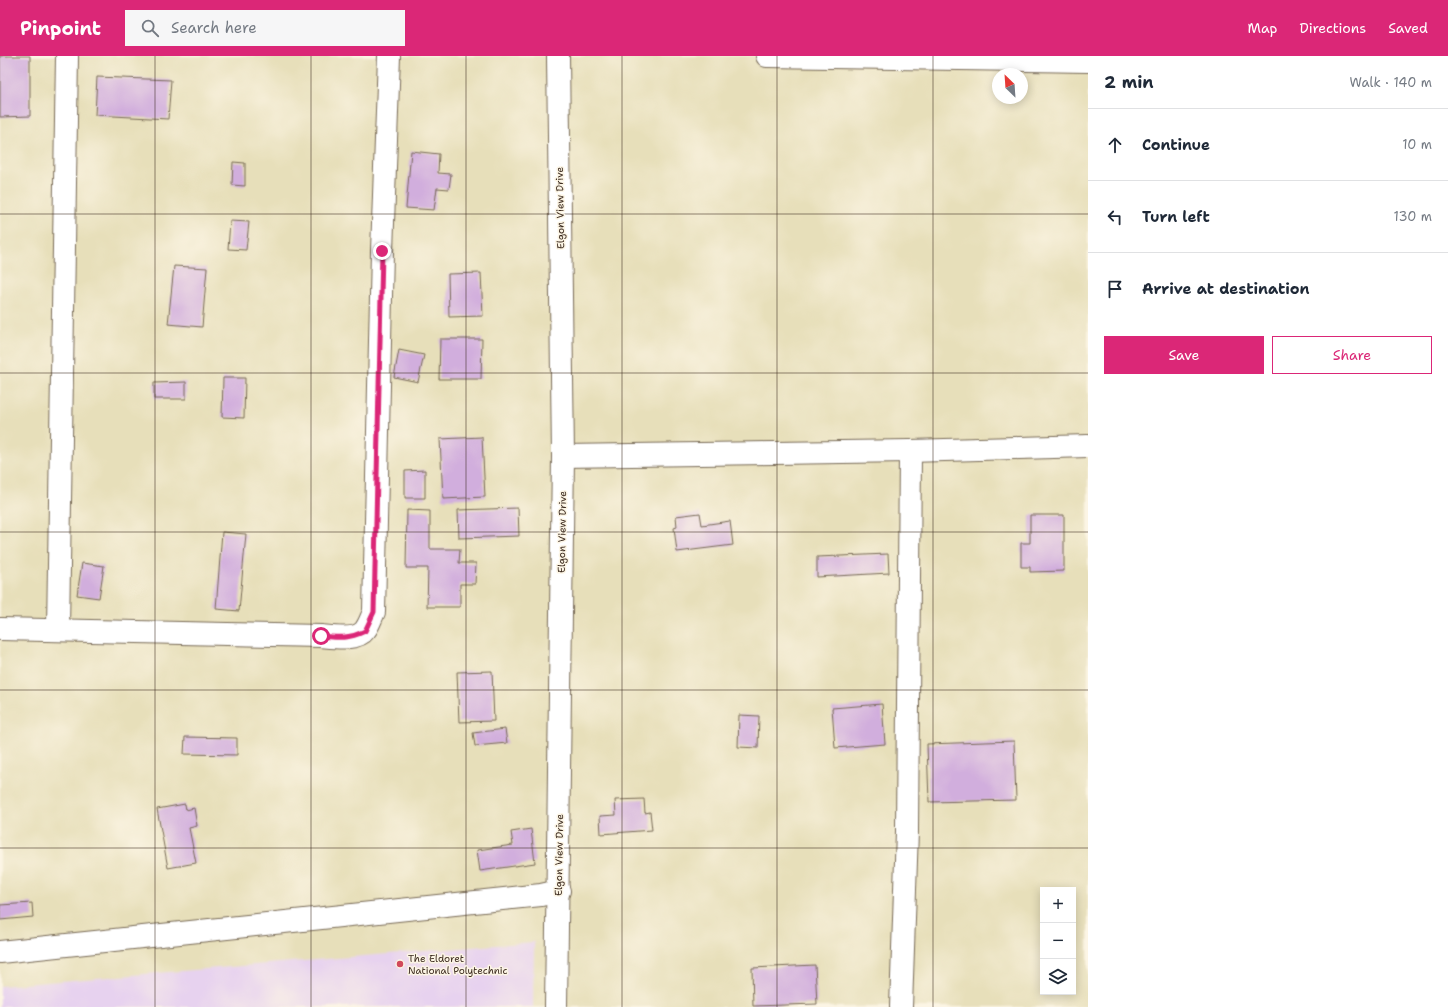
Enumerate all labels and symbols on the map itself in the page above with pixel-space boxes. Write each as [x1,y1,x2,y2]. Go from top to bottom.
north arrow [992,68,1028,104]
street label: Elgon View Drive [553,166,567,249]
route end [373,242,391,260]
street label: Elgon View Drive [555,490,569,573]
route start [312,627,330,645]
street label: Elgon View Drive [552,813,566,896]
place label: The Eldoret National Polytechnic [408,952,507,977]
marker: The Eldoret National Polytechnic [395,959,405,969]

